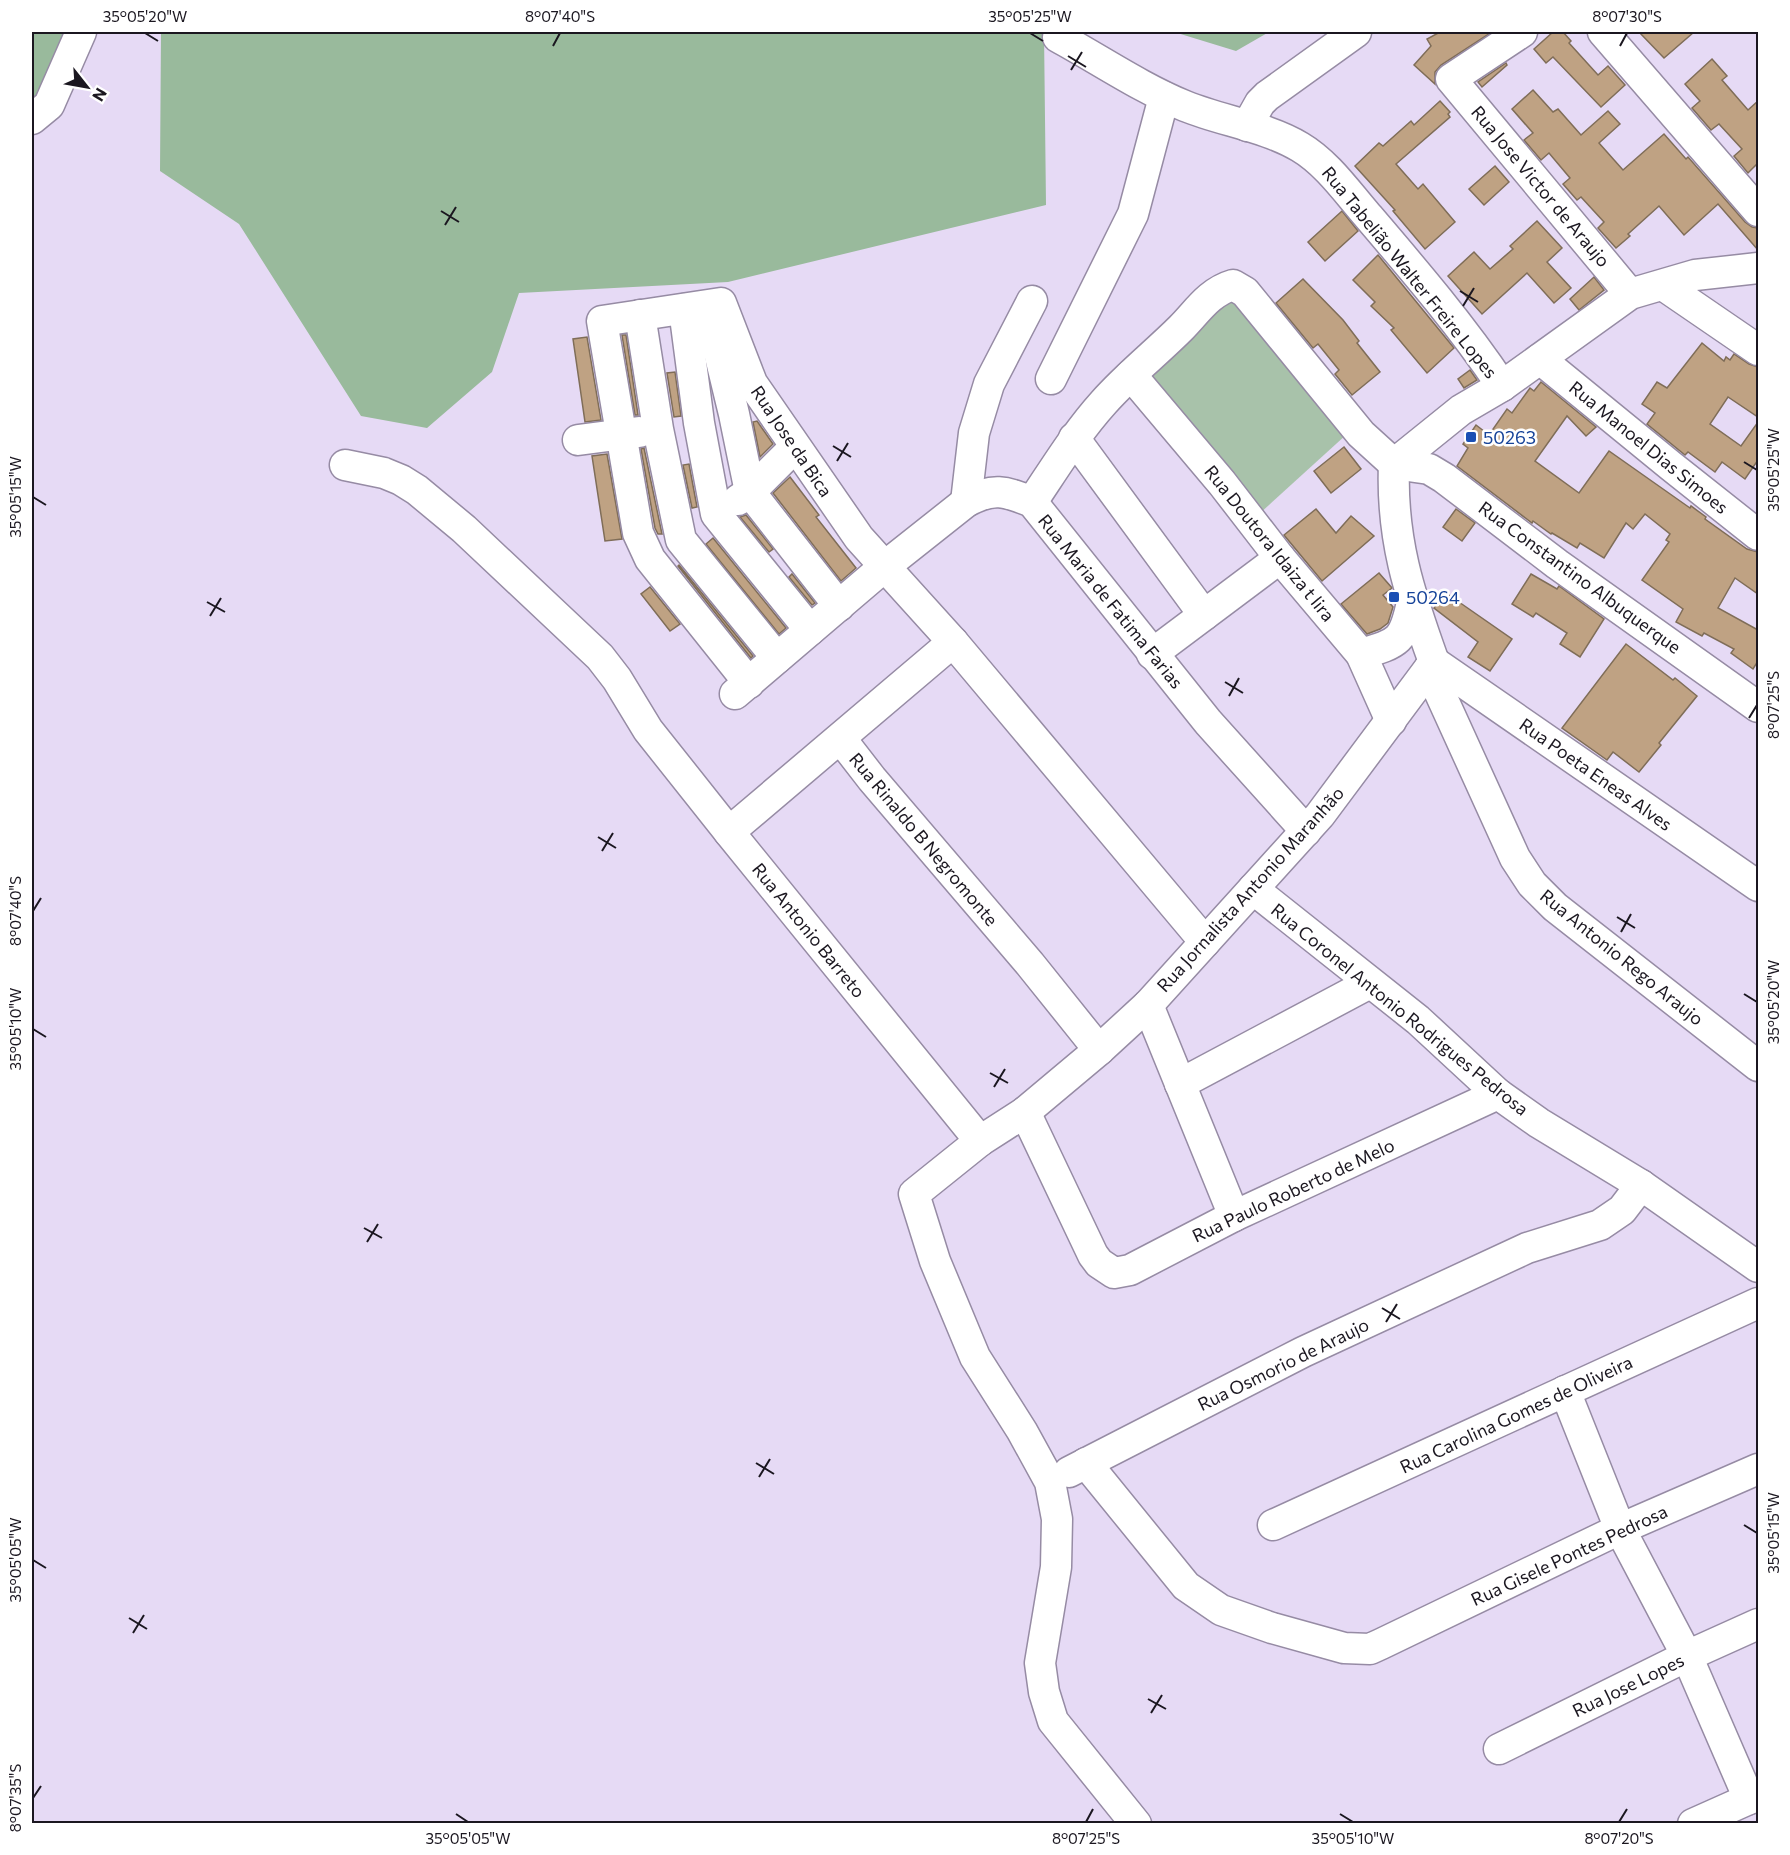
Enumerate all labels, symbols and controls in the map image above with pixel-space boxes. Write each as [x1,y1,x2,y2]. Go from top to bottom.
text: 35°05'20"W [103,7,187,25]
text: 8°07'40"S [525,7,595,25]
text: 35°05'25"W [988,7,1072,25]
text: 8°07'30"S [1592,7,1662,25]
north arrow [57,57,117,117]
text: N [89,85,112,105]
street label: Rua Jose Victor de Araujo [1467,101,1615,271]
street label: Rua Tabelião Walter Freire Lopes [1318,162,1502,382]
street label: Rua Manoel Dias Simoes [1565,376,1733,518]
street label: Rua Jose da Bica [747,381,837,501]
place label: 50263 [1483,426,1536,448]
text: 35°05'25"W [1764,428,1782,512]
marker: 50263 [1464,430,1478,444]
text: 35°05'15"W [6,456,24,538]
street label: Rua Doutora Idaiza t lira [1200,460,1340,626]
street label: Rua Constantino Albuquerque [1475,496,1685,658]
street label: Rua Maria de Fatima Farias [1034,509,1188,693]
place label: 50264 [1406,586,1460,608]
marker: 50264 [1387,590,1401,604]
text: 8°07'25"S [1764,671,1782,739]
street label: Rua Poeta Eneas Alves [1515,713,1677,835]
street label: Rua Rinaldo B Negromonte [845,748,1003,930]
street label: Rua Jornalista Antonio Maranhão [1152,782,1348,996]
street label: Rua Antonio Barreto [748,858,870,1002]
text: 8°07'40"S [6,876,24,946]
street label: Rua Antonio Rego Araujo [1536,884,1708,1030]
street label: Rua Coronel Antonio Rodrigues Pedrosa [1267,898,1533,1120]
text: 35°05'20"W [1764,960,1782,1044]
text: 35°05'10"W [6,988,24,1070]
street label: Rua Paulo Roberto de Melo [1188,1133,1398,1247]
street label: Rua Osmorio de Araujo [1194,1313,1372,1415]
street label: Rua Carolina Gomes de Oliveira [1396,1350,1636,1478]
text: 35°05'15"W [1764,1492,1782,1574]
street label: Rua Gisele Pontes Pedrosa [1467,1500,1671,1610]
text: 35°05'05"W [6,1518,24,1602]
street label: Rua Jose Lopes [1569,1649,1687,1721]
text: 8°07'35"S [6,1764,24,1832]
text: 35°05'05"W [426,1829,510,1847]
text: 8°07'25"S [1052,1829,1120,1847]
text: 35°05'10"W [1312,1829,1394,1847]
text: 8°07'20"S [1584,1829,1654,1847]

